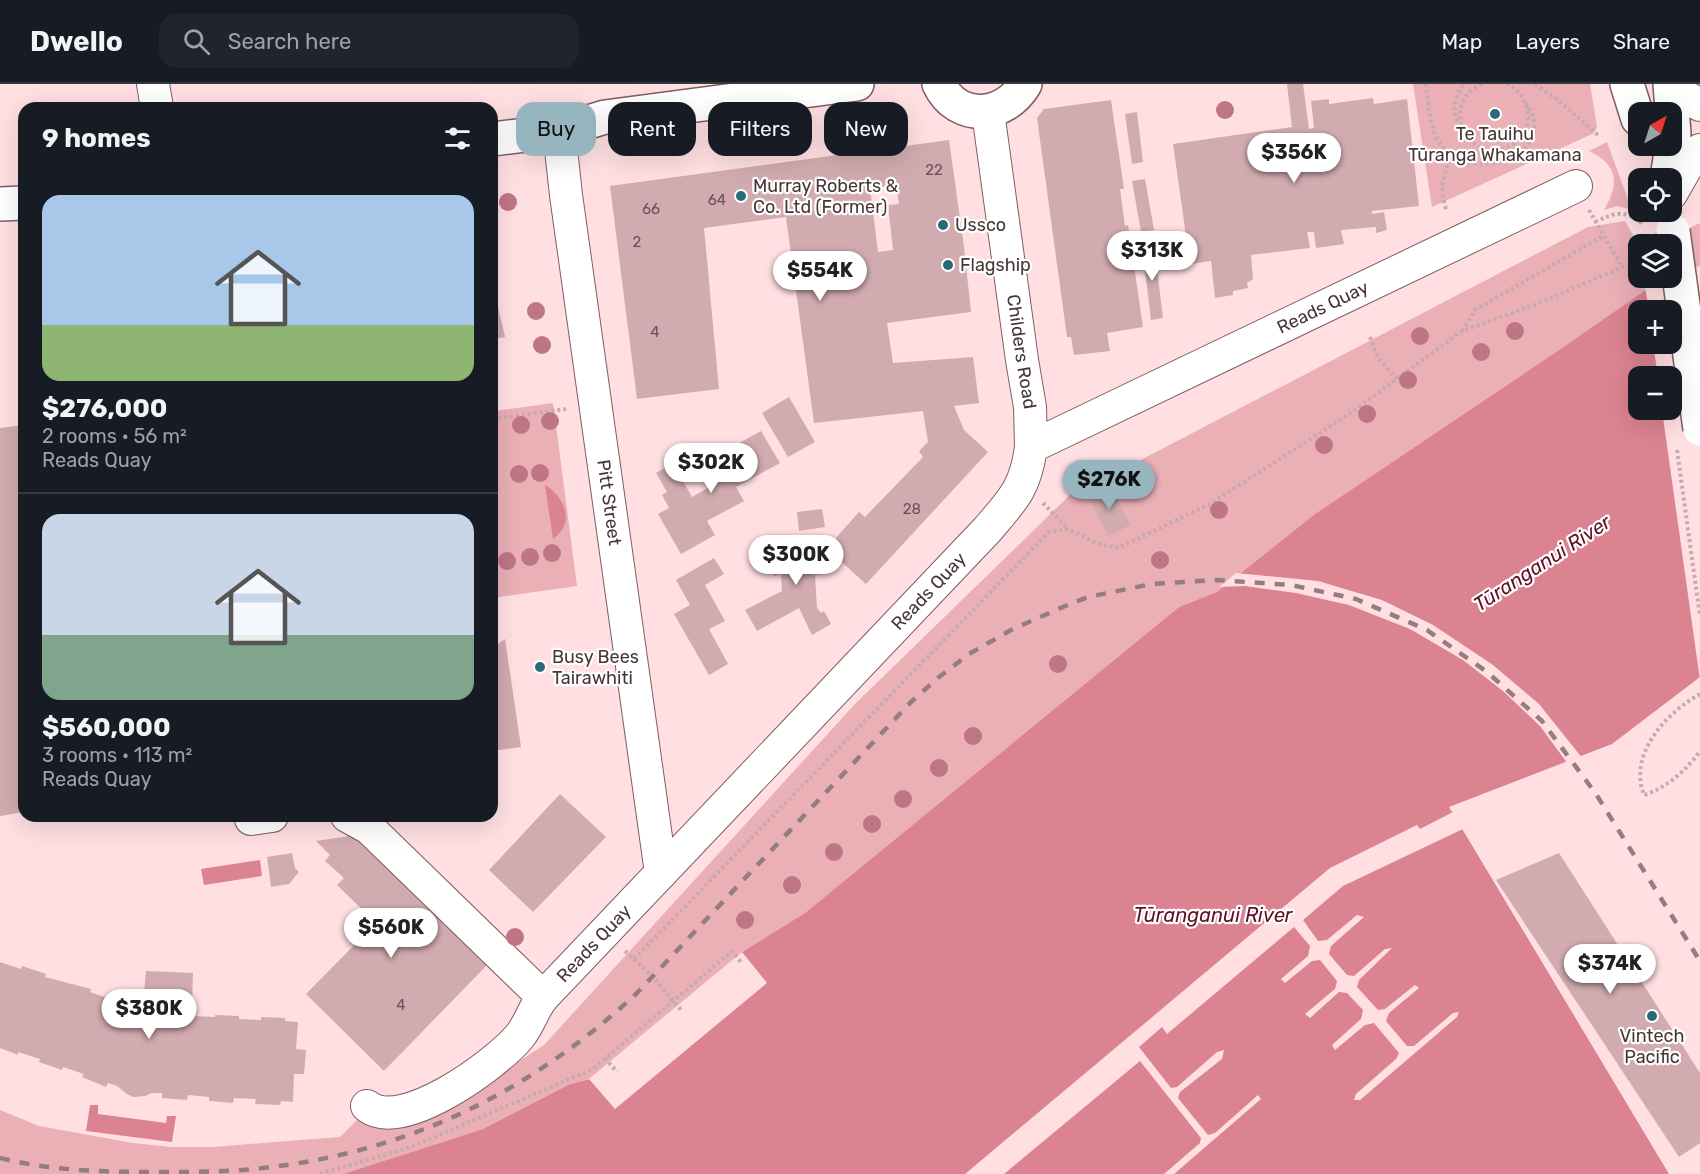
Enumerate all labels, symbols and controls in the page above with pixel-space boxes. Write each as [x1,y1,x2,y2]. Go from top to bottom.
search box [159,14,579,68]
text: Dwello [30,25,123,58]
icon: search [180,25,213,58]
text: Search here [228,28,351,55]
text: Map [1441,29,1482,54]
text: Layers [1515,29,1580,54]
text: Share [1613,29,1670,54]
chip: Buy [516,102,596,156]
chip: Rent [608,102,696,156]
chip: Filters [708,102,812,156]
chip: New [824,102,908,156]
north arrow [1628,102,1682,156]
map controls [1628,102,1682,420]
marker: Te Tauihu Tūranga Whakamana [1488,107,1502,121]
icon: filters [441,122,474,155]
text: 9 homes [42,123,151,154]
place label: Te Tauihu Tūranga Whakamana [1408,123,1582,166]
pin: $356K [1252,133,1336,184]
text: $356K [1261,140,1327,164]
house number: 22 [925,161,943,179]
button: locate [1628,168,1682,222]
place label: Murray Roberts & Co. Ltd (Former) [753,175,899,218]
marker: Murray Roberts & Co. Ltd (Former) [734,189,748,203]
house number: 64 [708,191,726,209]
house number: 66 [642,200,660,218]
place label: Ussco [955,214,1006,236]
marker: Ussco [936,218,950,232]
pin: $313K [1110,231,1194,282]
house number: 2 [633,233,642,251]
icon: home [204,234,312,342]
button: layers [1628,234,1682,288]
text: $313K [1121,238,1183,262]
pin: $554K [778,251,862,302]
place label: Flagship [960,254,1031,276]
text: $554K [787,258,853,282]
marker: Flagship [941,258,955,272]
street label: Reads Quay [1273,276,1372,339]
street label: Childers Road [1002,293,1041,411]
button: + [1628,300,1682,354]
house number: 4 [650,323,660,341]
button: − [1628,366,1682,420]
text: $276,000 [42,393,168,424]
text: 2 rooms · 56 m² [42,424,187,448]
pin: $302K [669,443,753,494]
text: Reads Quay [42,448,152,472]
text: $302K [678,450,744,474]
street label: Pitt Street [592,458,626,547]
pin: $276K [1067,460,1151,511]
text: $276K [1077,467,1141,491]
house number: 28 [903,500,921,518]
water label: Tūranganui River [1469,509,1616,616]
pin: $300K [754,535,838,586]
text: $300K [763,542,830,566]
street label: Reads Quay [887,548,971,635]
icon: home [204,553,312,661]
place label: Busy Bees Tairawhiti [552,646,639,689]
marker: Busy Bees Tairawhiti [533,660,547,674]
text: $560,000 [42,712,171,743]
text: 3 rooms · 113 m² [42,743,192,767]
text: Reads Quay [42,767,152,791]
street label: Reads Quay [552,900,636,987]
water label: Tūranganui River [1134,903,1294,927]
pin: $560K [349,908,433,959]
text: $560K [358,915,424,939]
pin: $374K [1568,944,1652,995]
text: $374K [1578,951,1642,975]
pin: $380K [107,989,191,1040]
text: $380K [116,996,182,1020]
house number: 4 [396,996,406,1014]
marker: Vintech Pacific [1645,1009,1659,1023]
place label: Vintech Pacific [1620,1025,1684,1068]

